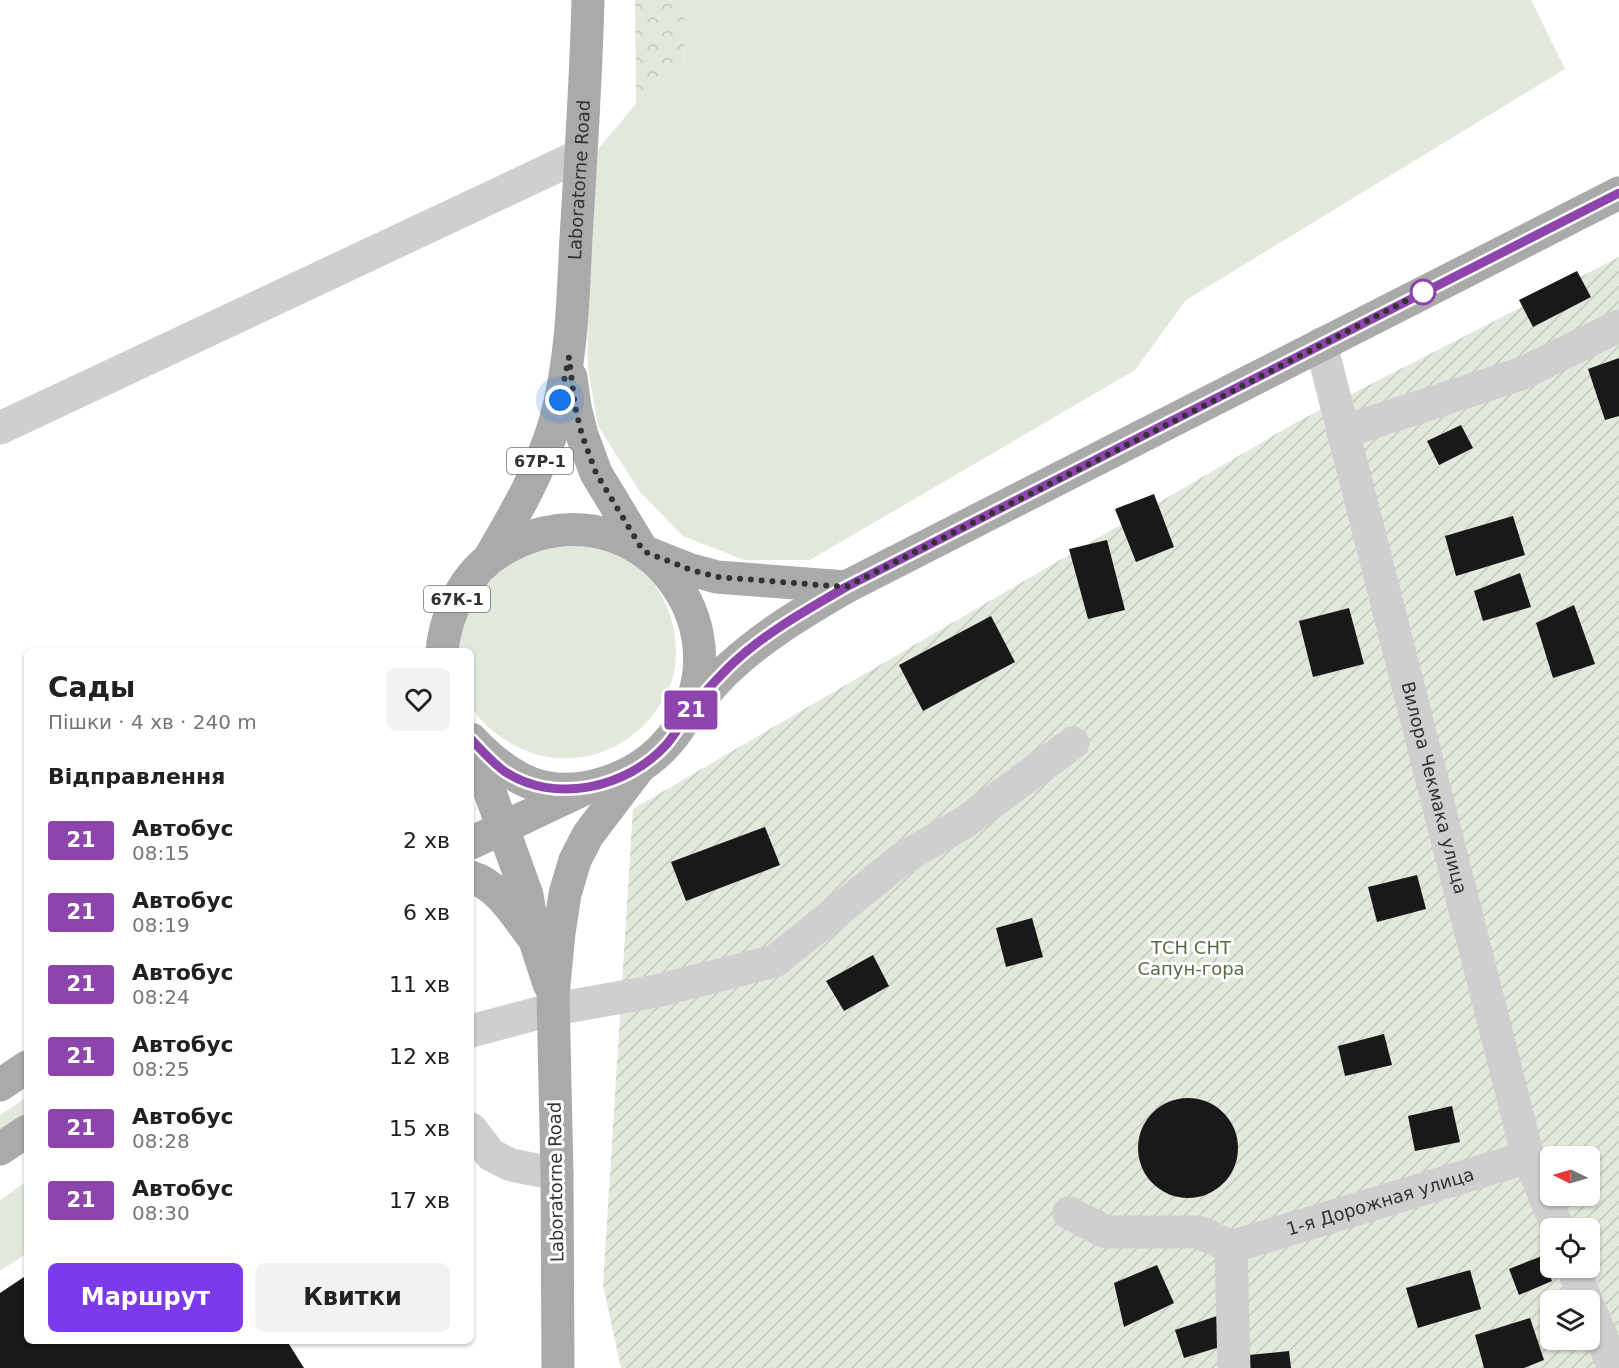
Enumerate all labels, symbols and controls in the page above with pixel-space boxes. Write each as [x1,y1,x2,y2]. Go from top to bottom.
street label: Laboratorne Road [564,99,594,261]
unlabelled marker [1410,279,1436,305]
your location [545,385,575,415]
road number: 67Р-1 [507,448,573,474]
road number: 67К-1 [424,586,490,612]
button: heart [387,668,450,731]
text: Сады [48,671,135,704]
street label: Вилора Чекмака улица [1397,679,1472,896]
line badge: 21 [664,690,718,730]
text: 21 [676,698,706,722]
text: Пішки · 4 хв · 240 m [48,710,257,734]
text: Відправлення [48,764,225,789]
text: Автобус [132,816,234,841]
text: 21 [66,828,96,852]
text: 2 хв [403,828,450,853]
text: 08:15 [132,841,190,865]
text: Автобус [132,888,234,913]
text: 21 [66,900,96,924]
text: 6 хв [403,900,450,925]
text: 08:19 [132,913,190,937]
park label: ТСН СНТ Сапун-гора [1137,937,1245,979]
text: Автобус [132,960,234,985]
text: 21 [66,972,96,996]
text: 11 хв [389,972,450,997]
text: 08:24 [132,985,190,1009]
text: Автобус [132,1032,234,1057]
text: 21 [66,1044,96,1068]
text: 12 хв [389,1044,450,1069]
text: 08:25 [132,1057,190,1081]
street label: Laboratorne Road [544,1102,567,1262]
text: Автобус [132,1104,234,1129]
text: 21 [66,1116,96,1140]
text: 15 хв [389,1116,450,1141]
text: 08:28 [132,1129,190,1153]
north arrow [1540,1146,1600,1206]
map controls [1540,1146,1600,1350]
street label: 1-я Дорожная улица [1284,1163,1476,1240]
text: Автобус [132,1176,234,1201]
text: 21 [66,1188,96,1212]
text: 17 хв [389,1188,450,1213]
text: 08:30 [132,1201,190,1225]
button: locate [1540,1218,1600,1278]
button: Маршрут [48,1263,243,1332]
button: Квитки [255,1263,450,1332]
button: layers [1540,1290,1600,1350]

